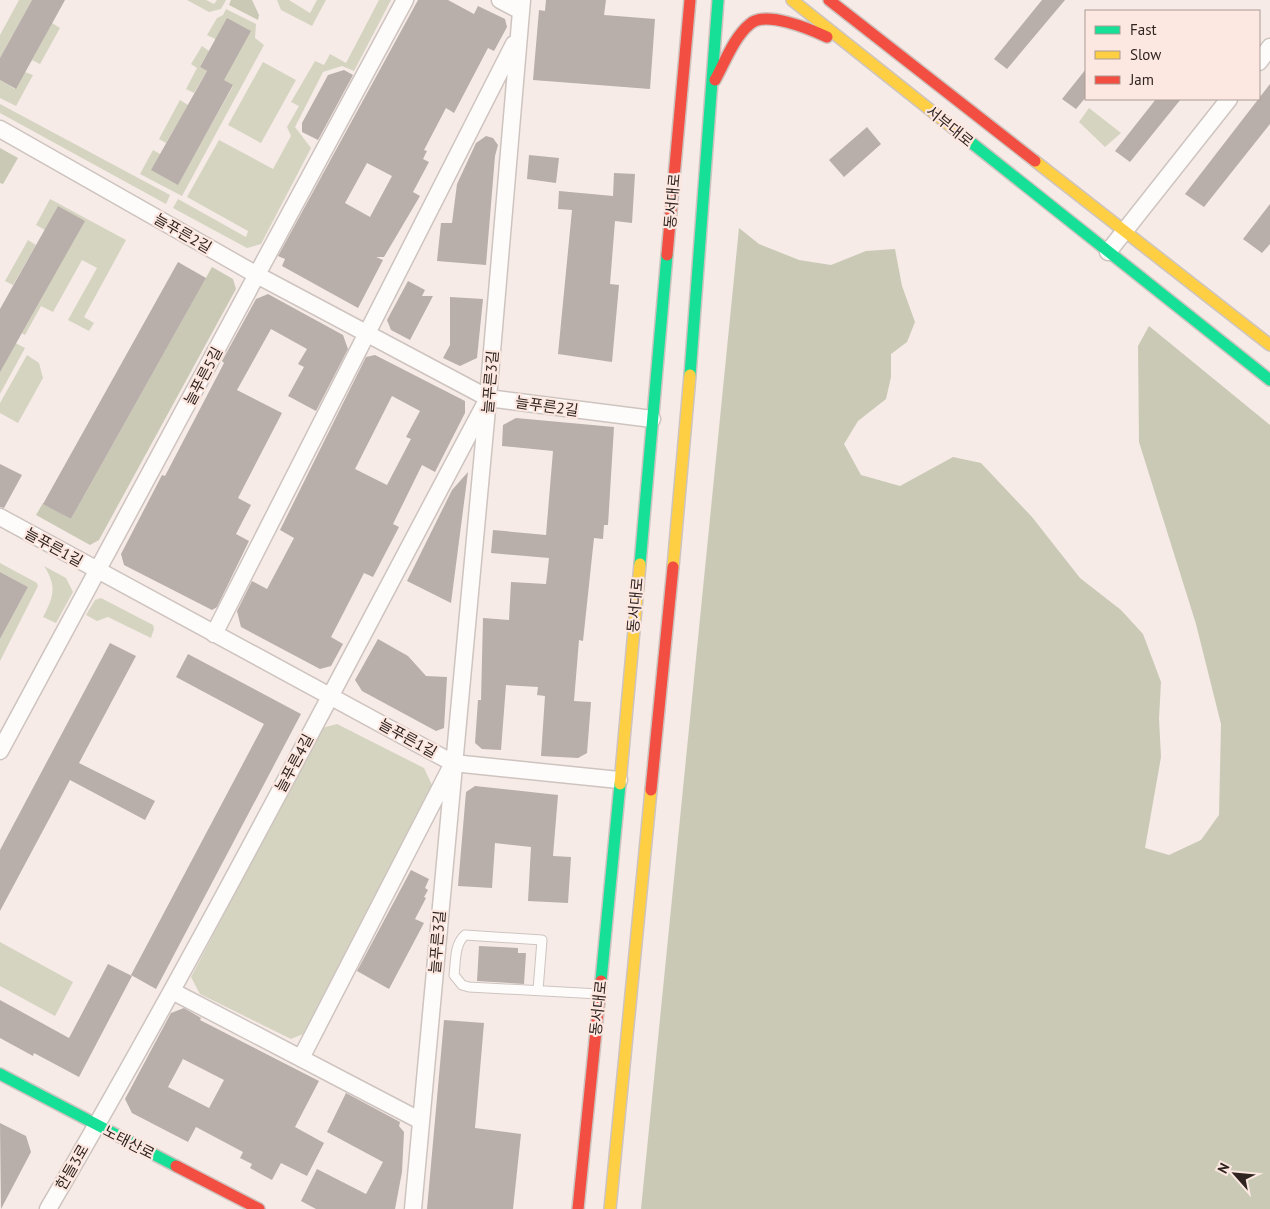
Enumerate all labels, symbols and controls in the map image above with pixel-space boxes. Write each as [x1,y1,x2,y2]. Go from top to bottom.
legend [1085,10,1260,100]
text: Fast [1130,20,1157,39]
text: Slow [1130,45,1161,64]
text: Jam [1129,70,1154,89]
street label: 서부대로 [923,101,977,151]
street label: 동서대로 [660,173,684,229]
street label: 늘푸른2길 [151,209,215,257]
street label: 늘푸른5길 [180,344,226,408]
street label: 늘푸른3길 [478,350,502,414]
street label: 늘푸른2길 [514,392,580,420]
street label: 늘푸른1길 [22,523,86,571]
street label: 동서대로 [623,577,647,633]
street label: 늘푸른1길 [376,714,440,762]
street label: 늘푸른4길 [271,731,317,795]
street label: 늘푸른3길 [425,910,449,974]
street label: 동서대로 [586,980,610,1036]
street label: 노태산로 [100,1121,158,1163]
street label: 한들3로 [51,1141,93,1193]
north arrow [1210,1149,1260,1199]
text: N [1213,1160,1234,1176]

